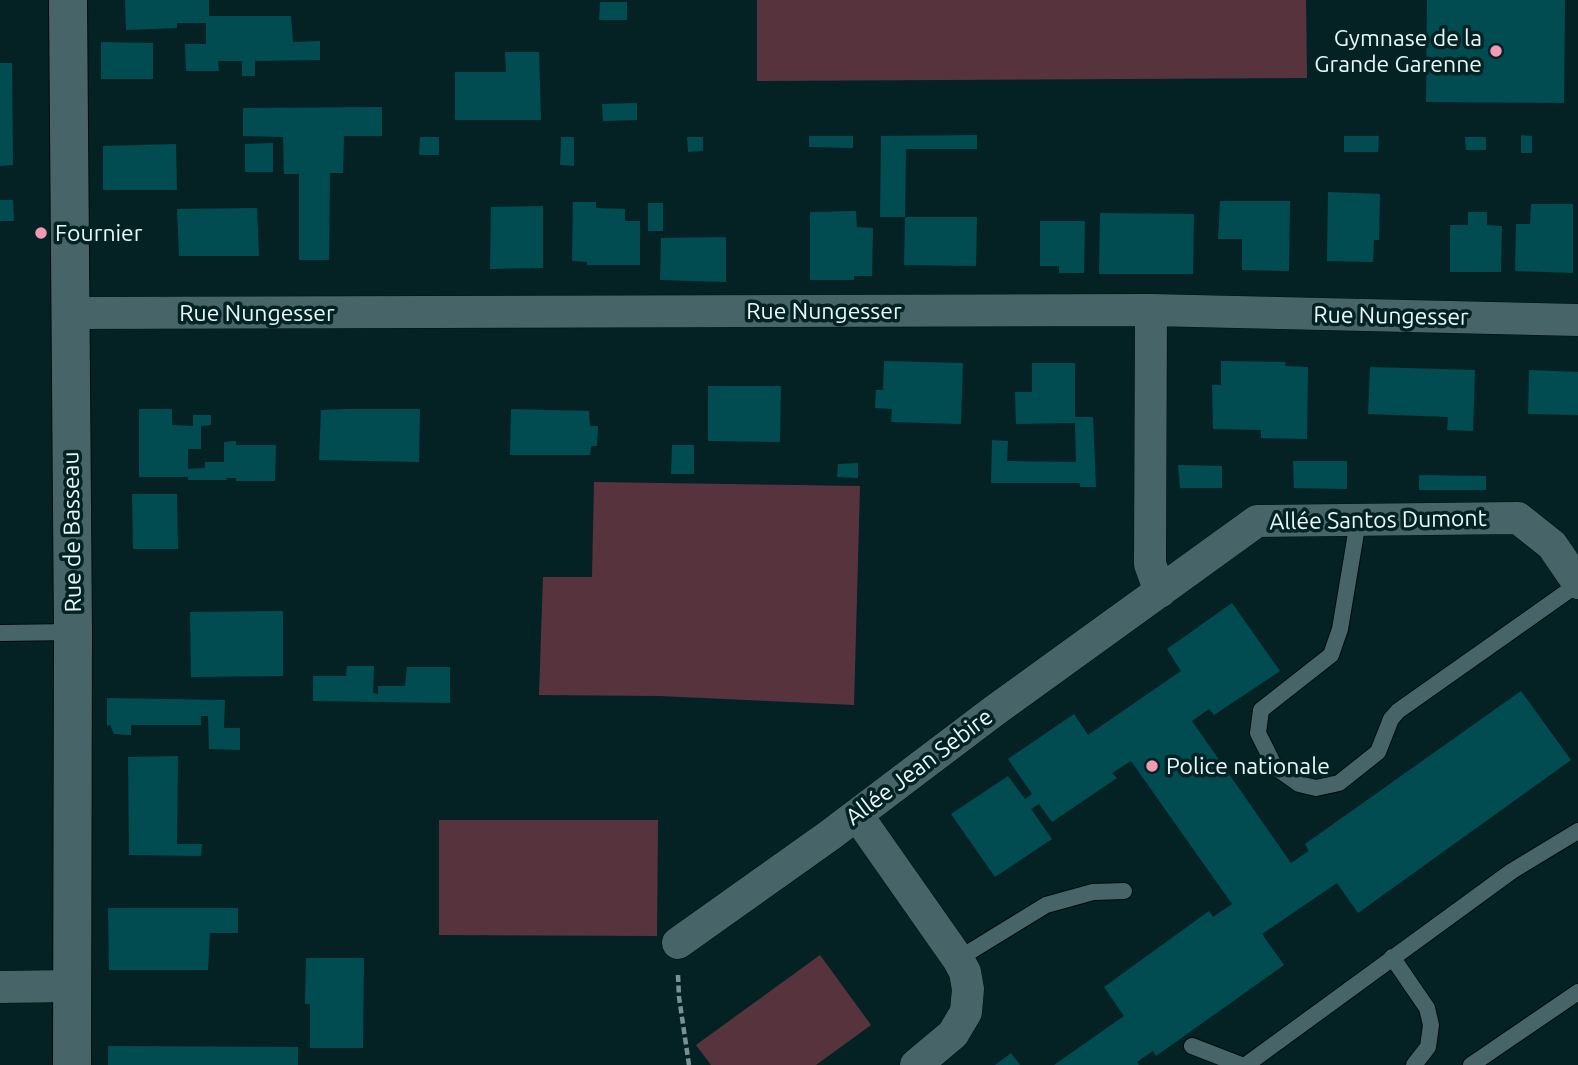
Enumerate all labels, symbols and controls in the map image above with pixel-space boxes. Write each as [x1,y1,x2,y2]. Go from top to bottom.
place label: Gymnase de la Grande Garenne [1314,24,1482,78]
marker: Gymnase de la Grande Garenne [1488,43,1504,59]
place label: Fournier [55,219,143,247]
marker: Fournier [33,225,49,241]
street label: Rue Nungesser [746,297,902,325]
street label: Rue Nungesser [179,299,335,327]
street label: Rue Nungesser [1313,301,1469,331]
street label: Rue de Basseau [57,451,87,613]
street label: Allée Santos Dumont [1269,504,1487,536]
street label: Allée Jean Sebire [840,703,998,831]
place label: Police nationale [1166,752,1330,780]
marker: Police nationale [1144,758,1160,774]

